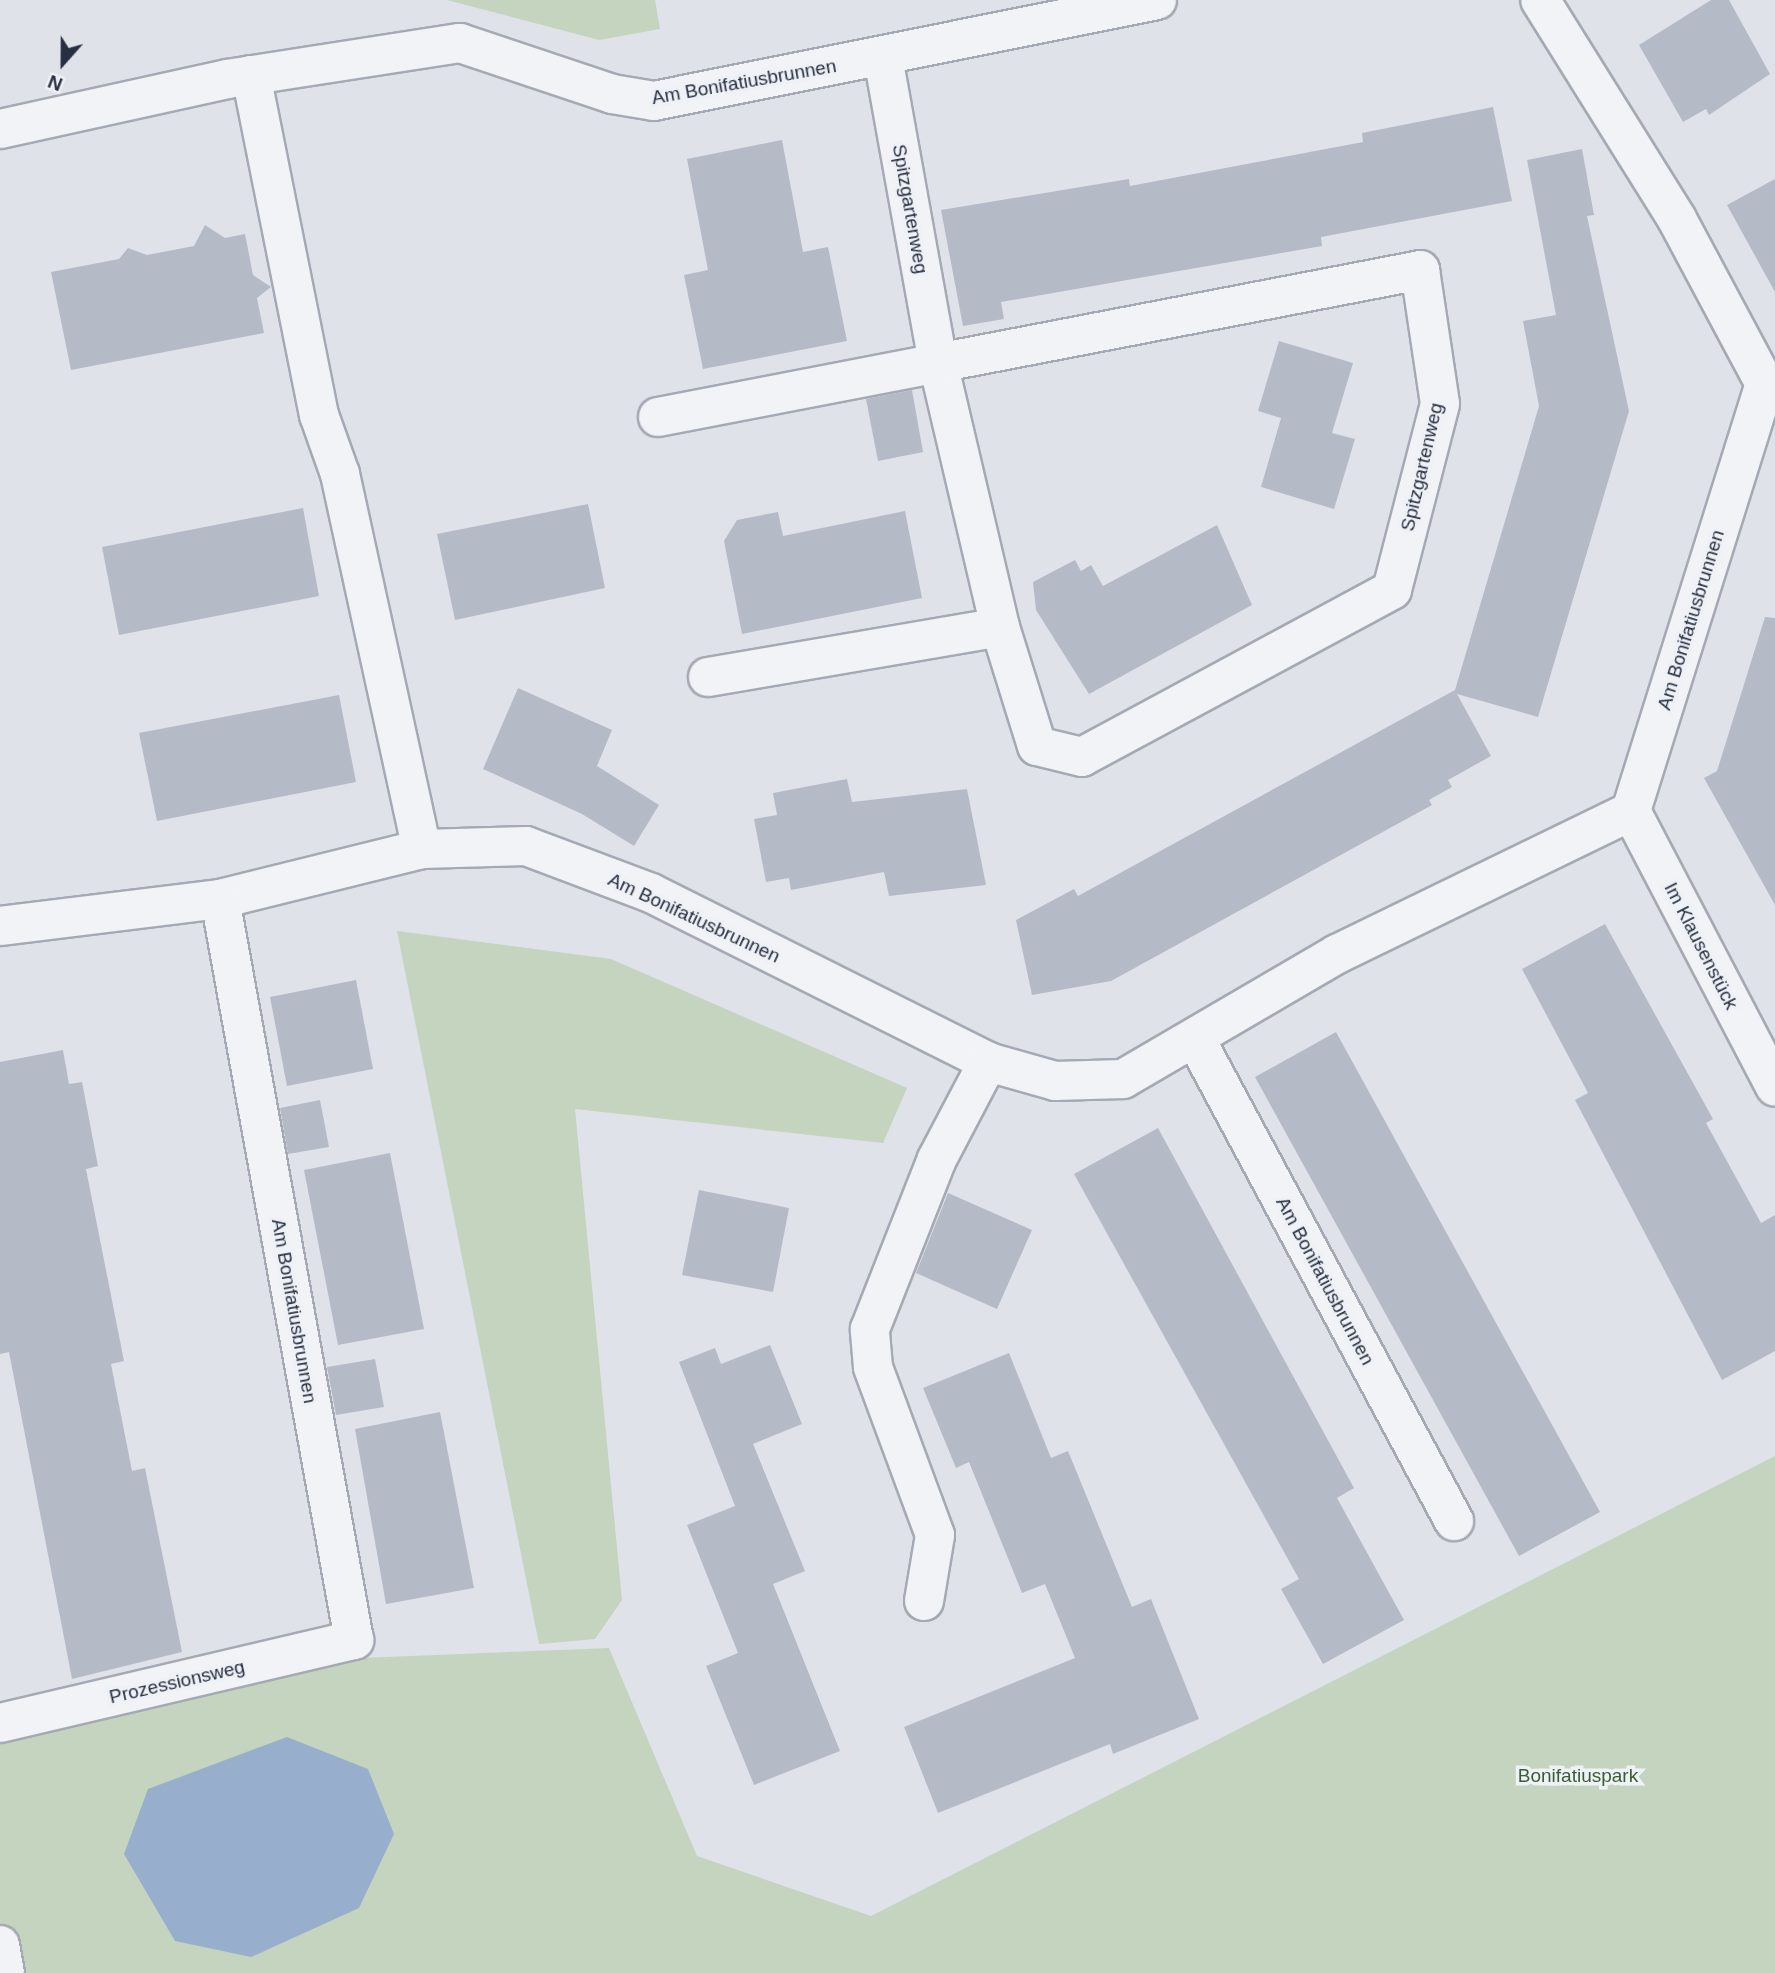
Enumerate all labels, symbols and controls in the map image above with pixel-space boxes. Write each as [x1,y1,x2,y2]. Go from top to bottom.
north arrow [28,28,98,98]
street label: Am Bonifatiusbrunnen [650,55,838,109]
text: N [45,71,65,95]
street label: Spitzgartenweg [887,143,933,275]
street label: Spitzgartenweg [1396,401,1448,533]
street label: Am Bonifatiusbrunnen [1653,527,1729,713]
street label: Am Bonifatiusbrunnen [604,868,784,968]
street label: Im Klausenstück [1659,879,1743,1013]
street label: Am Bonifatiusbrunnen [1271,1193,1379,1369]
street label: Am Bonifatiusbrunnen [267,1217,321,1405]
street label: Prozessionsweg [107,1655,247,1709]
park label: Bonifatiuspark [1518,1765,1638,1787]

